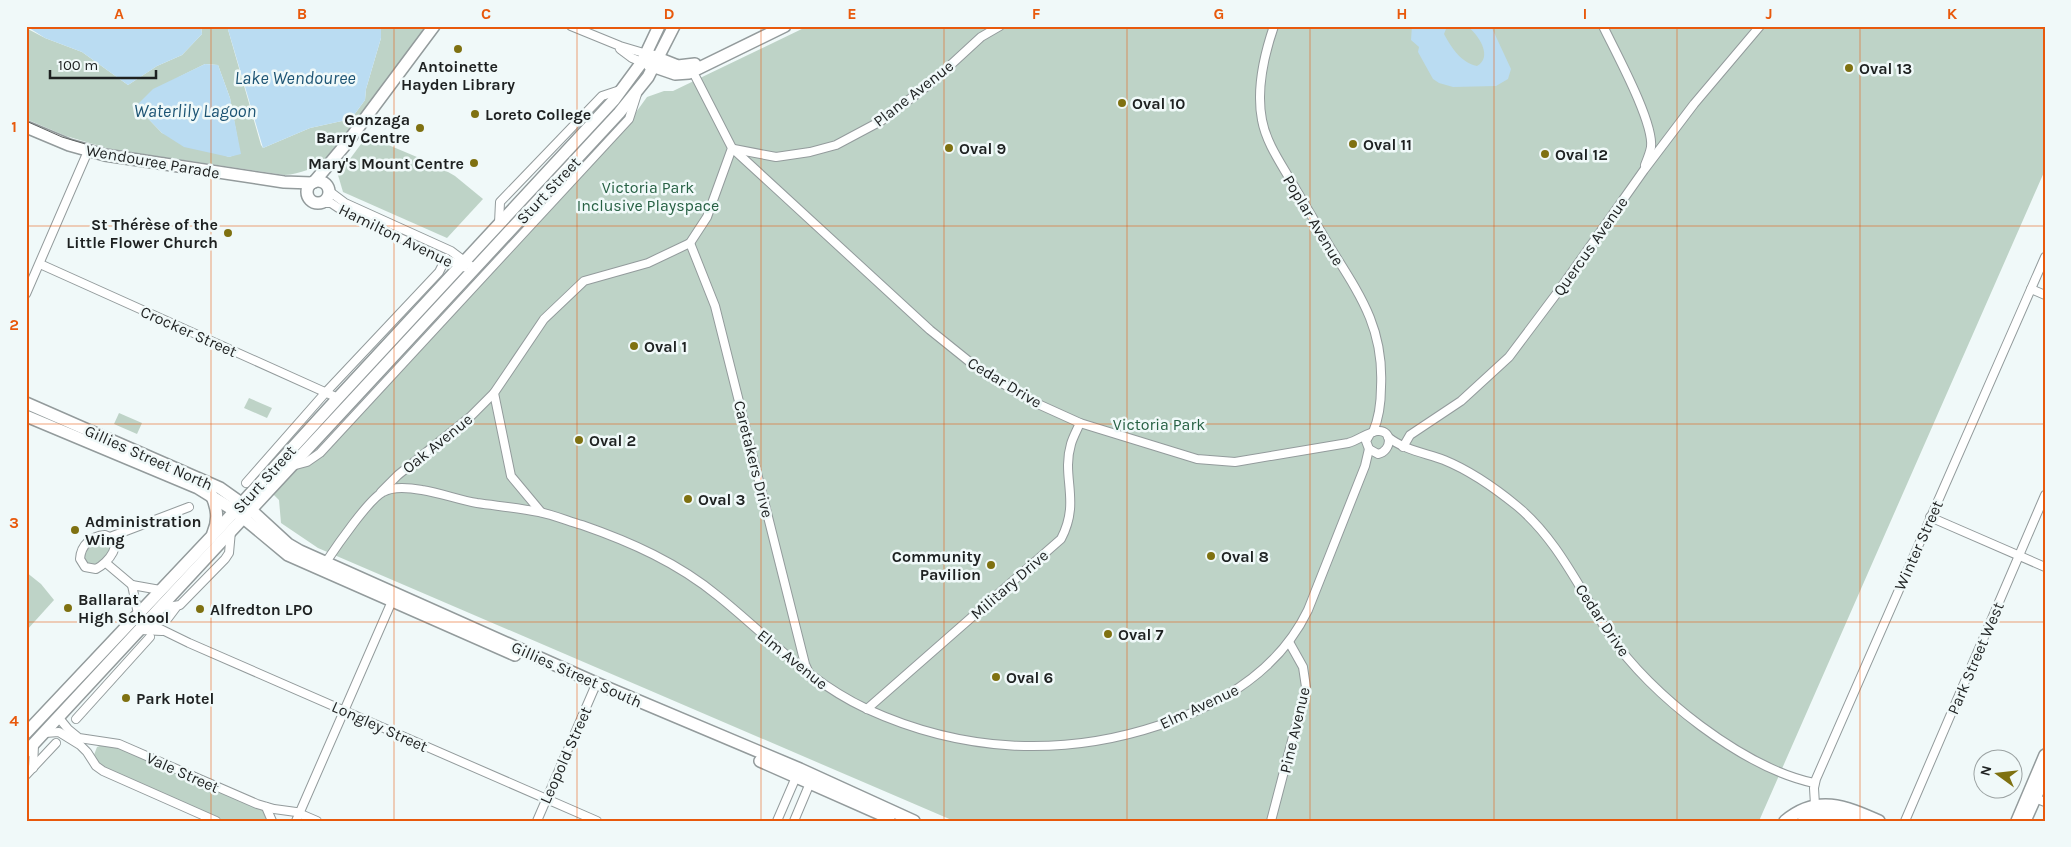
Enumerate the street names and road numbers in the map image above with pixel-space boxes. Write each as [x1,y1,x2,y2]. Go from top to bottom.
street label: Plane Avenue [869,56,957,131]
street label: Wendouree Parade [85,140,221,183]
street label: Sturt Street [512,153,584,228]
street label: Poplar Avenue [1279,171,1348,269]
street label: Quercus Avenue [1549,193,1632,300]
street label: Hamilton Avenue [336,200,456,271]
street label: Crocker Street [138,302,240,361]
street label: Cedar Drive [964,353,1045,412]
street label: Caretakers Drive [730,399,777,520]
street label: Oak Avenue [398,409,476,477]
street label: Gillies Street North [82,421,216,494]
street label: Sturt Street [229,441,300,517]
street label: Winter Street [1890,497,1947,593]
street label: Military Drive [967,545,1052,623]
street label: Cedar Drive [1571,580,1634,660]
street label: Park Street West [1943,599,2008,717]
street label: Elm Avenue [754,625,832,693]
street label: Gillies Street South [509,637,645,712]
street label: Elm Avenue [1157,680,1242,733]
street label: Pine Avenue [1275,685,1314,775]
street label: Longley Street [329,697,431,756]
street label: Leopold Street [536,704,595,807]
street label: Vale Street [143,748,222,797]

